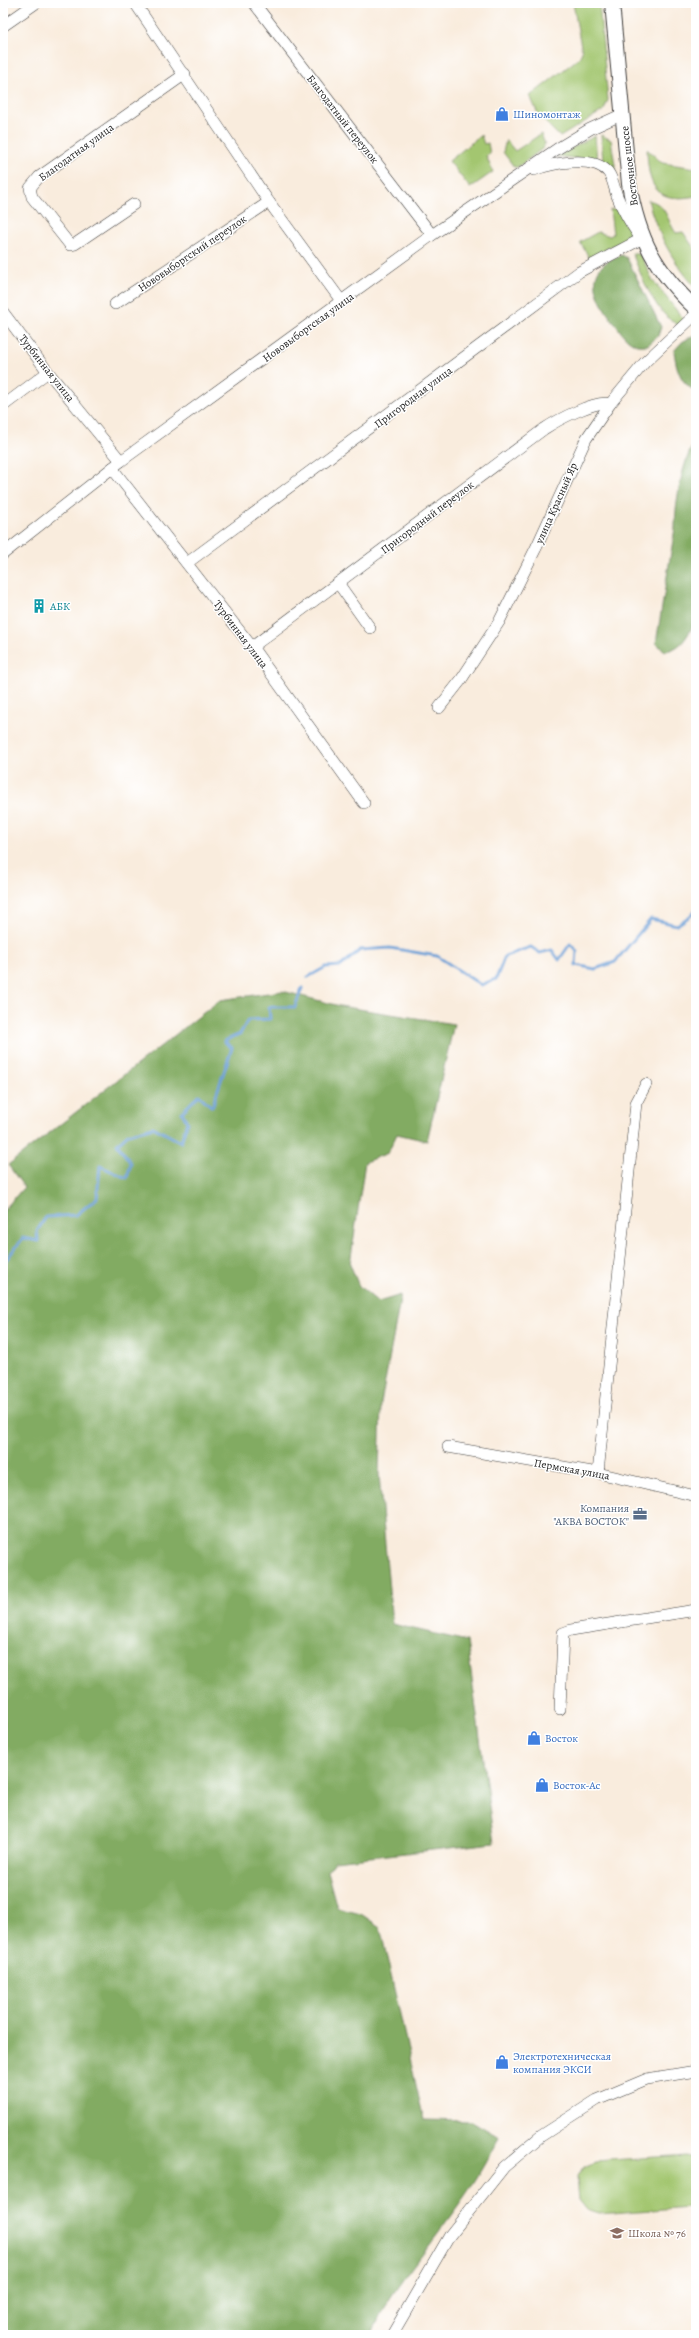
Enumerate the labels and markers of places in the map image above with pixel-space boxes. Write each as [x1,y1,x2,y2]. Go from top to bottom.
shop icon: Шиномонтаж [494,106,510,122]
place label: Шиномонтаж [513,107,581,122]
building icon: АБК [31,598,47,614]
place label: АБК [49,599,70,614]
place label: Компания "АКВА ВОСТОК" [553,1501,629,1529]
office icon: Компания "АКВА ВОСТОК" [632,1506,648,1522]
shop icon: Восток [526,1730,542,1746]
place label: Восток [545,1731,578,1746]
shop icon: Восток-Ас [534,1777,550,1793]
place label: Восток-Ас [553,1778,601,1793]
place label: Электротехническая компания ЭКСИ [513,2049,611,2077]
shop icon: Электротехническая компания ЭКСИ [494,2054,510,2070]
school or university icon: Школа № 76 [609,2225,625,2241]
place label: Школа № 76 [628,2226,686,2241]

